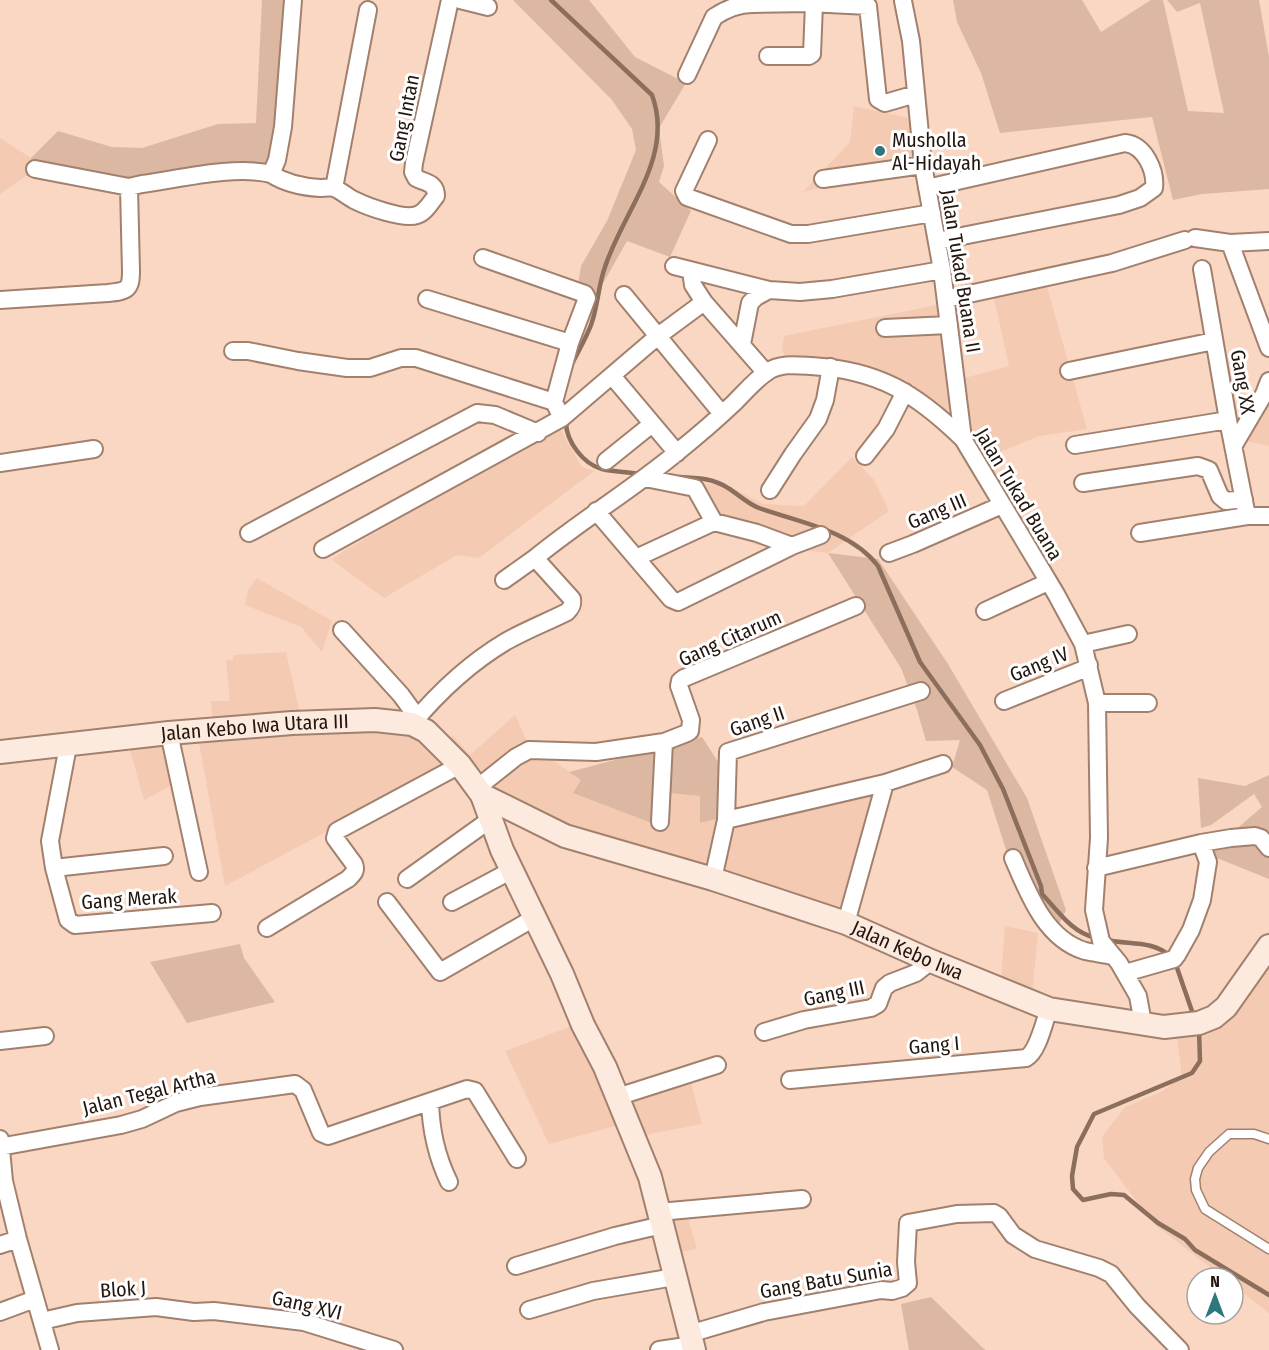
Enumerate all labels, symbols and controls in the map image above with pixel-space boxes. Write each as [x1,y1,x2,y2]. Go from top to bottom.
street label: Gang Intan [384,72,424,164]
place label: Musholla Al-Hidayah [892,128,981,175]
marker: Musholla Al-Hidayah [873,144,887,158]
street label: Jalan Tukad Buana II [936,188,986,354]
street label: Gang XX [1226,348,1261,417]
street label: Jalan Tukad Buana [970,424,1068,564]
street label: Gang III [904,488,970,534]
street label: Gang Citarum [675,605,785,671]
street label: Gang IV [1006,641,1073,687]
street label: Gang II [726,700,788,742]
street label: Jalan Kebo Iwa Utara III [159,709,349,746]
street label: Gang Merak [81,884,178,914]
street label: Jalan Kebo Iwa [848,915,967,985]
street label: Gang III [801,975,867,1011]
street label: Gang I [907,1031,961,1059]
street label: Jalan Tegal Artha [80,1064,218,1120]
street label: Gang Batu Sunia [758,1257,894,1303]
north arrow [1185,1266,1245,1326]
text: N [1210,1272,1220,1291]
street label: Blok J [99,1275,147,1303]
street label: Gang XVI [270,1285,344,1325]

